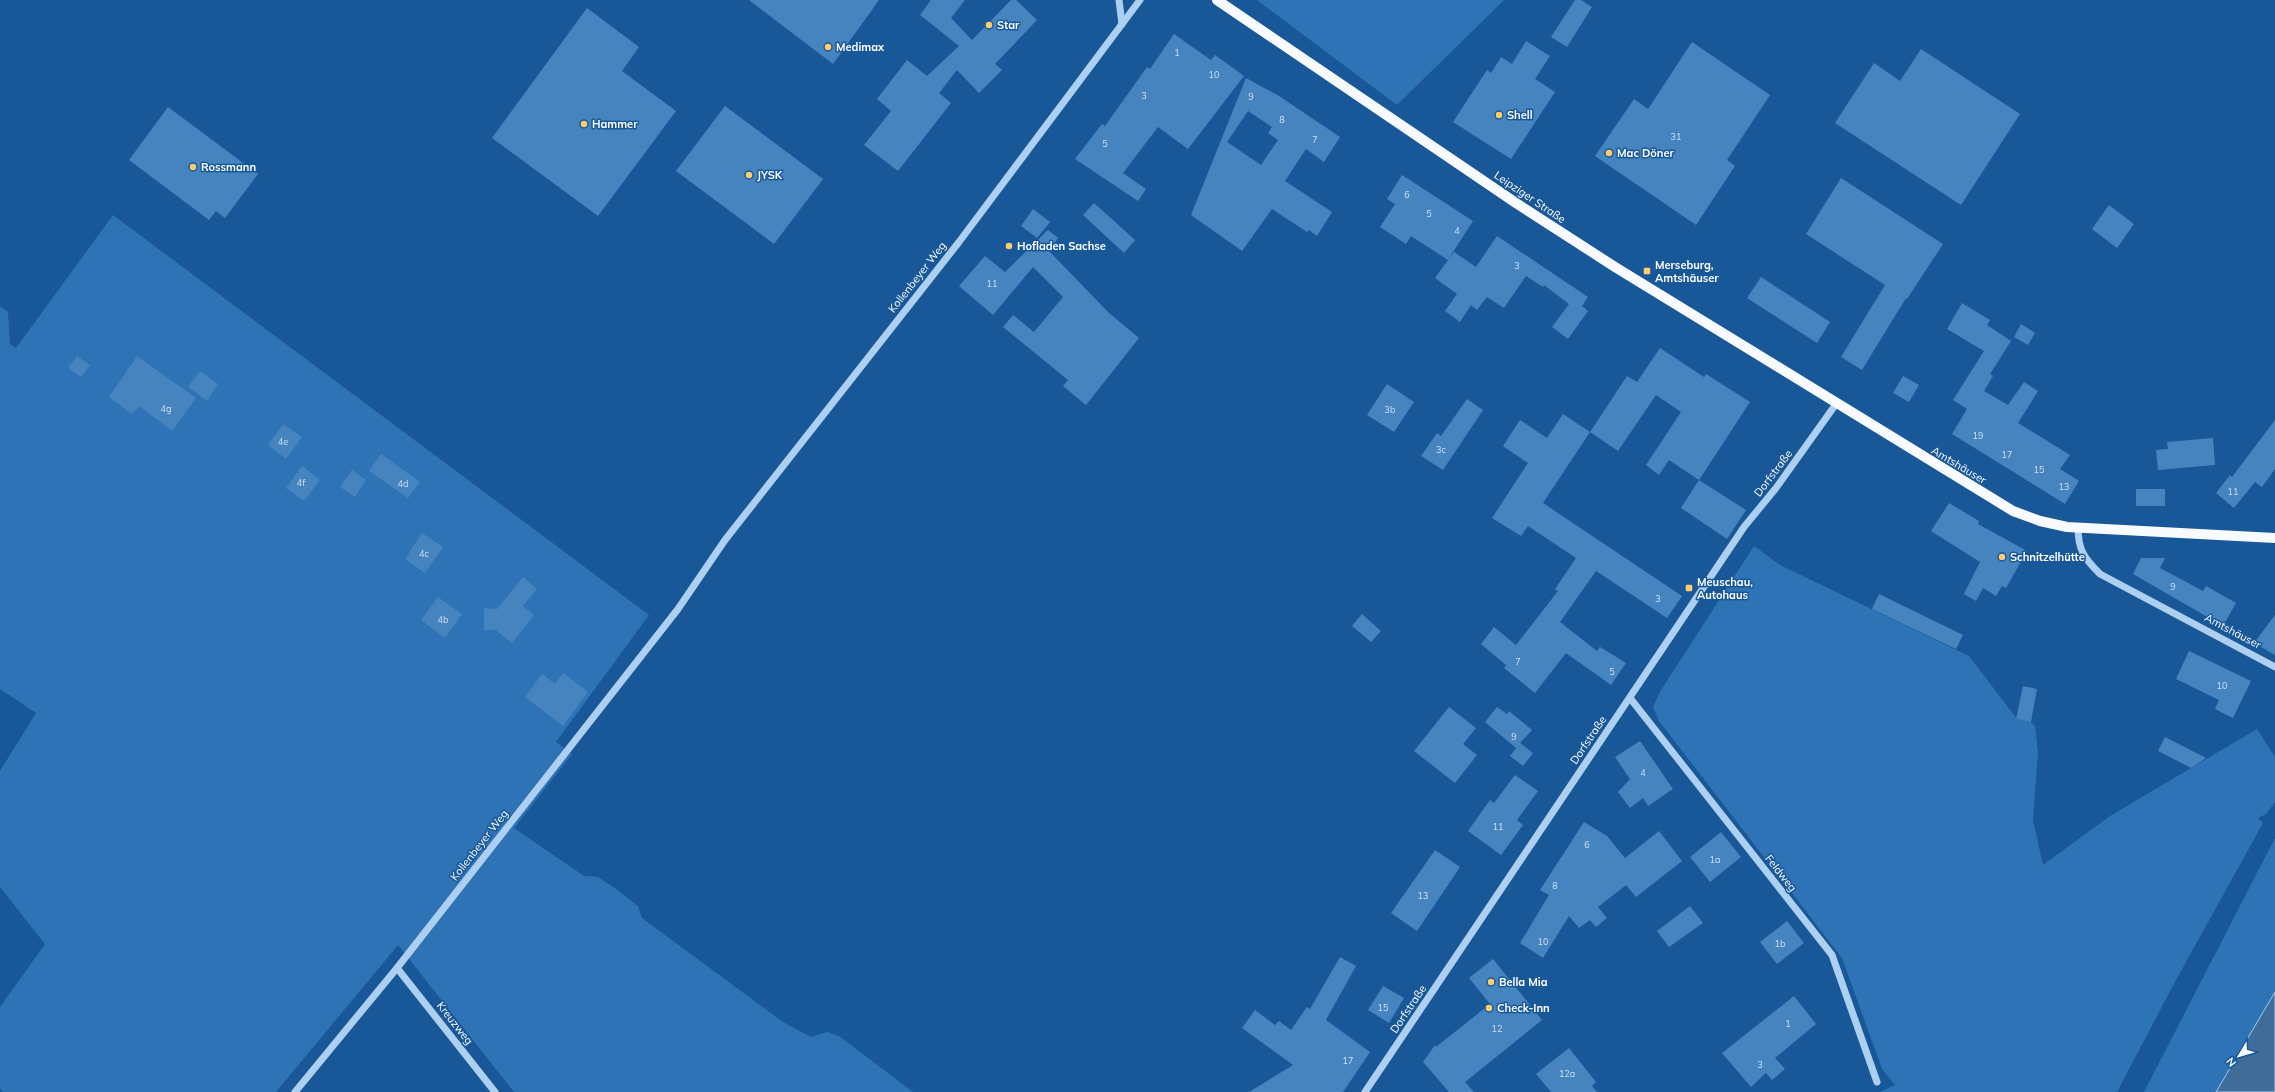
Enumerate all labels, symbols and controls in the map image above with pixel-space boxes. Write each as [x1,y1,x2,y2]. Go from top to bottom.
place label: Star [997,18,1020,32]
marker: Star [984,20,994,30]
place label: Medimax [836,40,885,54]
marker: Medimax [823,42,833,52]
house number: 1 [1174,47,1180,58]
house number: 10 [1209,69,1219,80]
house number: 3 [1141,90,1147,101]
house number: 9 [1248,91,1254,102]
place label: Shell [1507,108,1533,122]
marker: Shell [1494,110,1504,120]
house number: 8 [1279,114,1285,125]
place label: Hammer [592,117,638,131]
marker: Hammer [579,119,589,129]
house number: 31 [1671,131,1681,142]
house number: 7 [1312,134,1318,145]
house number: 5 [1102,138,1108,149]
place label: Mac Döner [1617,146,1675,160]
marker: Mac Döner [1604,148,1614,158]
place label: Rossmann [201,160,256,174]
marker: Rossmann [188,162,198,172]
place label: JYSK [757,168,783,182]
street label: Leipziger Straße [1492,168,1568,226]
marker: JYSK [744,170,754,180]
house number: 6 [1404,189,1410,200]
house number: 5 [1426,208,1432,219]
house number: 4 [1454,225,1460,236]
street label: Kollenbeyer Weg [885,239,949,315]
place label: Hofladen Sachse [1017,239,1106,253]
marker: Hofladen Sachse [1004,241,1014,251]
place label: Merseburg, Amtshäuser [1655,258,1719,285]
house number: 3 [1514,260,1520,271]
marker: Merseburg, Amtshäuser [1642,266,1652,276]
house number: 11 [987,278,997,289]
house number: 4g [161,403,171,414]
house number: 3b [1385,404,1395,415]
house number: 19 [1973,430,1983,441]
house number: 4e [278,436,288,447]
street label: Amtshäuser [1929,443,1989,487]
house number: 3c [1436,444,1446,455]
street label: Dorfstraße [1751,447,1795,499]
house number: 17 [2002,449,2012,460]
house number: 15 [2034,464,2045,475]
house number: 4f [297,477,306,488]
house number: 4d [398,478,408,489]
house number: 13 [2059,481,2069,492]
house number: 11 [2228,486,2238,497]
house number: 4c [419,548,429,559]
place label: Schnitzelhütte [2010,550,2085,564]
marker: Schnitzelhütte [1997,552,2007,562]
place label: Meuschau, Autohaus [1697,575,1753,602]
house number: 9 [2170,581,2176,592]
marker: Meuschau, Autohaus [1684,583,1694,593]
house number: 3 [1655,593,1661,604]
street label: Amtshäuser [2202,610,2264,652]
house number: 4b [438,614,448,625]
house number: 7 [1515,656,1521,667]
house number: 5 [1609,666,1615,677]
house number: 10 [2217,680,2227,691]
street label: Dorfstraße [1567,713,1609,767]
house number: 9 [1511,731,1517,742]
house number: 4 [1640,767,1646,778]
street label: Kollenbeyer Weg [447,807,511,883]
house number: 11 [1493,821,1503,832]
house number: 6 [1584,839,1590,850]
street label: Feldweg [1762,852,1800,894]
house number: 1a [1710,854,1720,865]
house number: 8 [1552,880,1558,891]
house number: 13 [1418,890,1428,901]
house number: 10 [1538,936,1548,947]
house number: 1b [1775,938,1785,949]
place label: Bella Mia [1499,975,1548,989]
marker: Bella Mia [1486,977,1496,987]
street label: Dorfstraße [1387,982,1429,1036]
street label: Kreuzweg [434,999,476,1047]
place label: Check-Inn [1497,1001,1550,1015]
house number: 15 [1378,1002,1389,1013]
marker: Check-Inn [1484,1003,1494,1013]
house number: 1 [1785,1018,1791,1029]
house number: 12 [1492,1023,1502,1034]
north arrow [2219,1036,2259,1076]
house number: 17 [1343,1055,1353,1066]
text: N [2223,1055,2239,1070]
house number: 3 [1757,1059,1763,1070]
house number: 12a [1559,1068,1575,1079]

